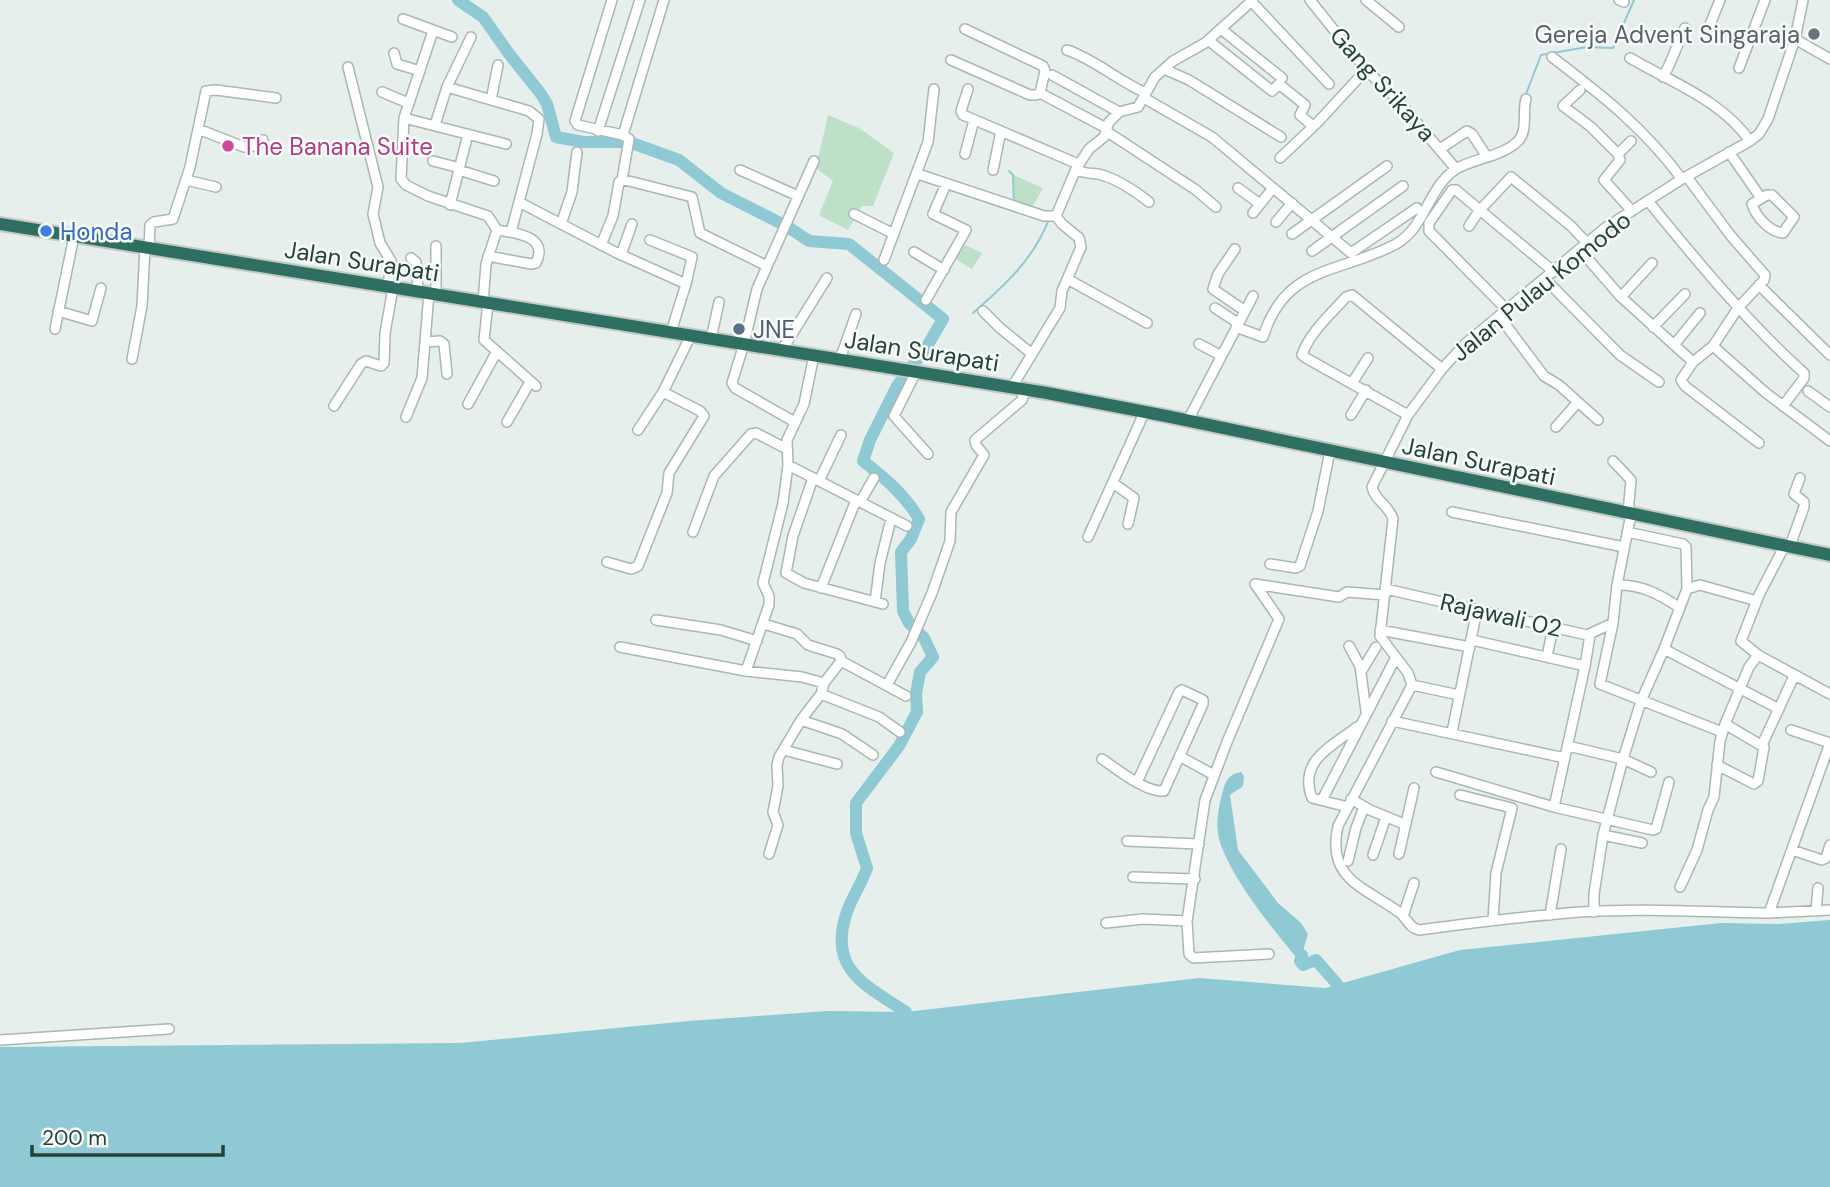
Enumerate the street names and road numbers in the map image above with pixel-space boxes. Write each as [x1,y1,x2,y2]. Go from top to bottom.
street label: Gang Srikaya [1323,20,1443,148]
street label: Jalan Pulau Komodo [1445,204,1637,368]
street label: Jalan Surapati [282,233,442,289]
street label: Jalan Surapati [842,323,1002,379]
street label: Jalan Surapati [1399,430,1559,492]
street label: Rajawali 02 [1437,586,1565,644]

